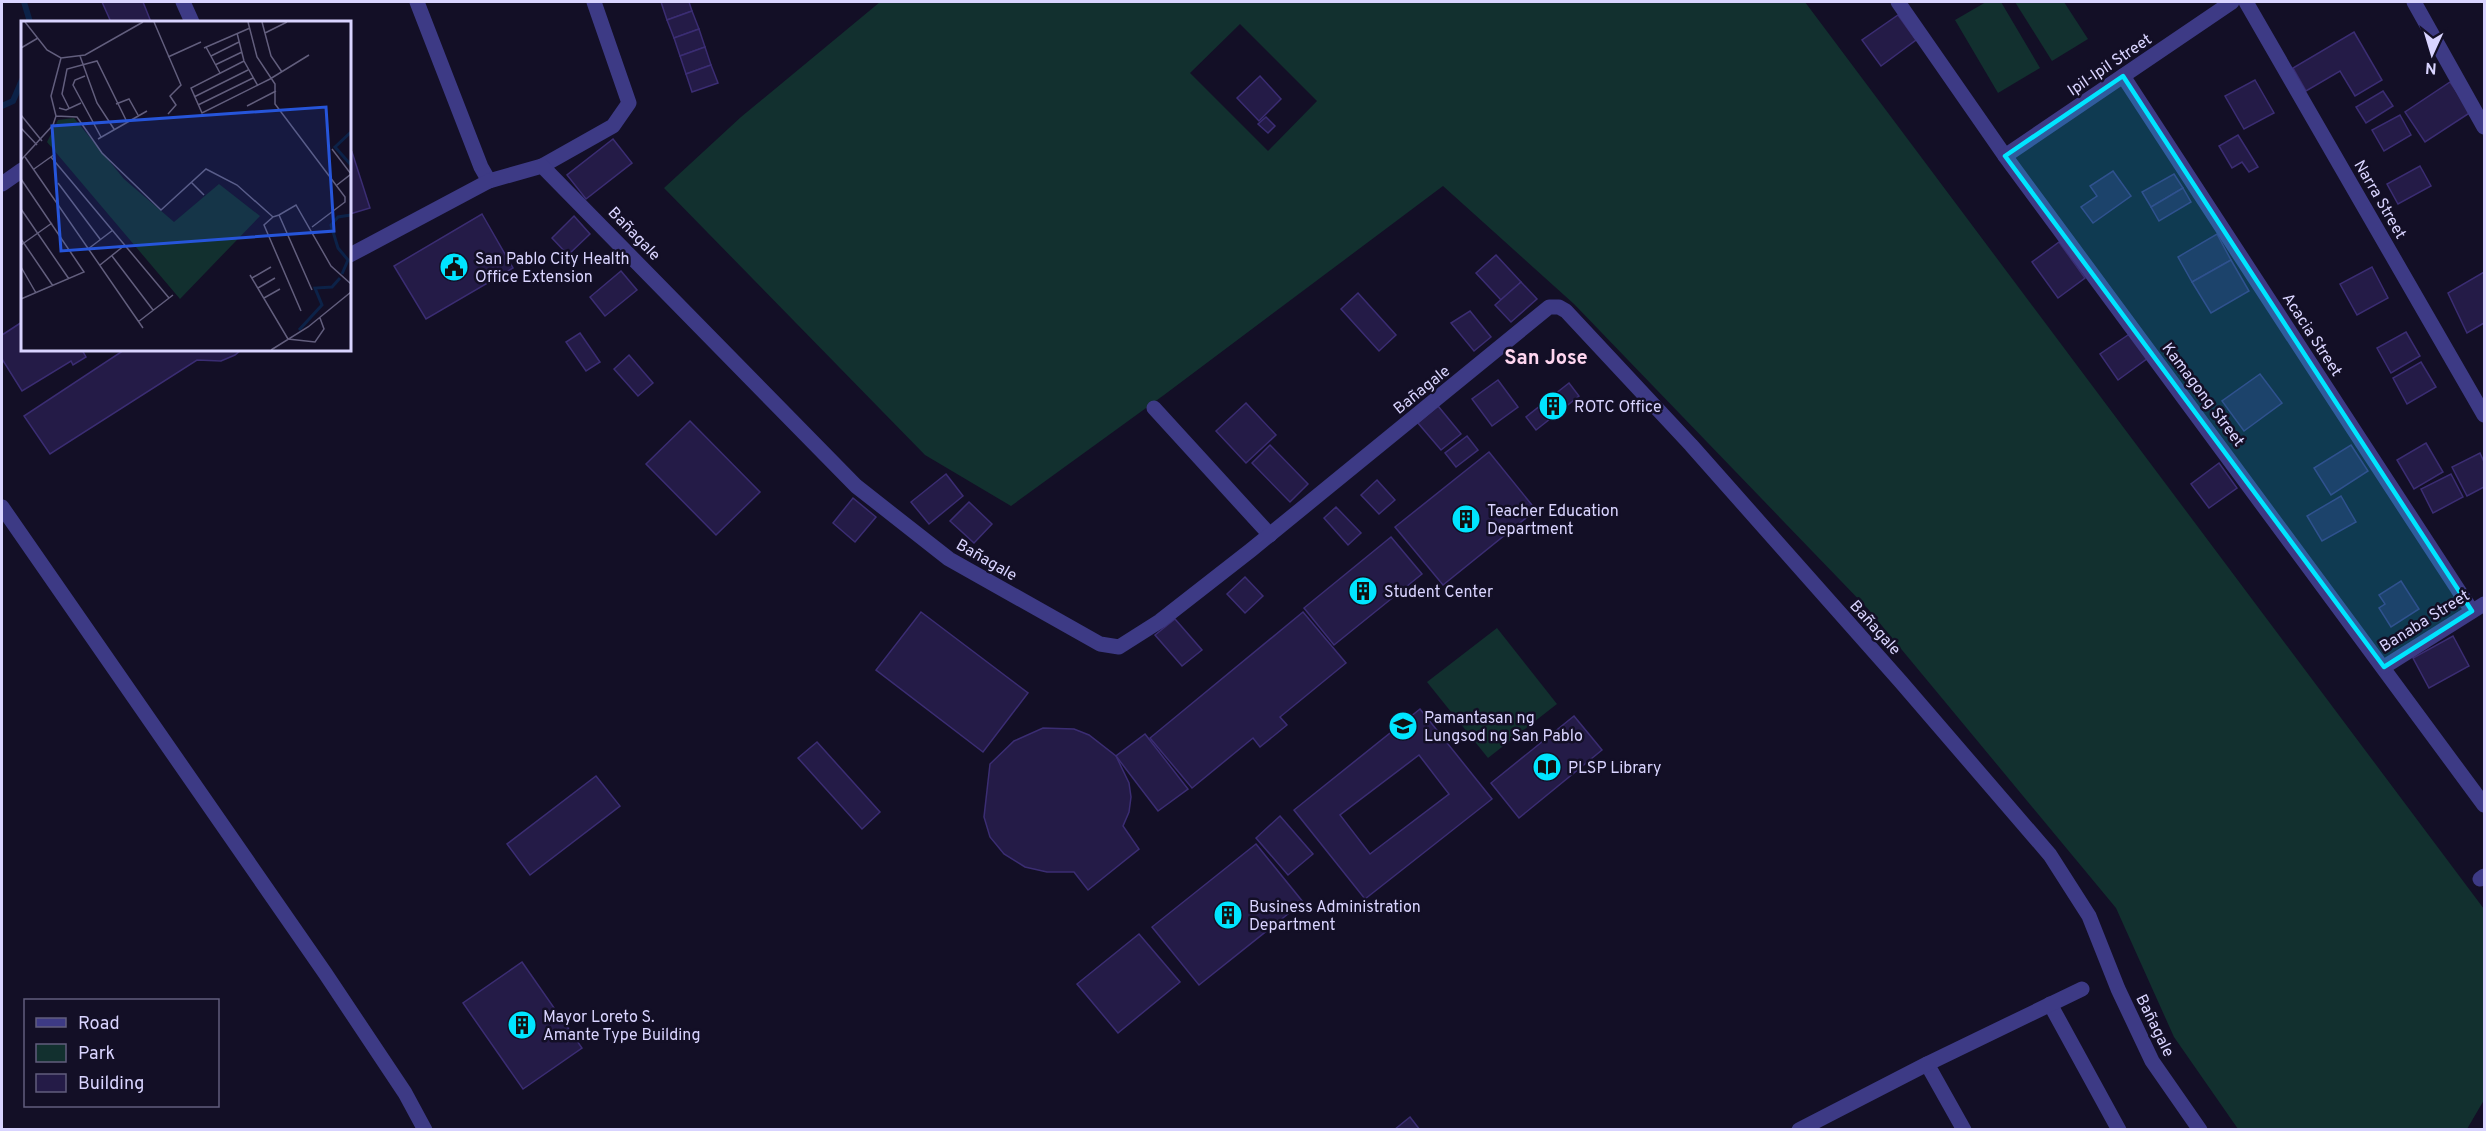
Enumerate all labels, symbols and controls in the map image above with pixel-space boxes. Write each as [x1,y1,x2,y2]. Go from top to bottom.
inset map [21,21,351,351]
north arrow [2402,24,2462,84]
street label: Ipil-Ipil Street [2064,30,2156,101]
text: N [2425,57,2438,77]
street label: Narra Street [2349,157,2410,243]
street label: Bañagale [603,203,664,266]
place label: San Pablo City Health Office Extension [475,250,630,288]
public building icon: San Pablo City Health Office Extension [438,251,470,283]
street label: Acacia Street [2277,290,2346,381]
street label: Kamagong Street [2157,339,2248,451]
district label: San Jose [1504,346,1588,372]
street label: Bañagale [1390,362,1455,419]
building icon: ROTC Office [1537,390,1569,422]
place label: ROTC Office [1574,398,1662,418]
place label: Teacher Education Department [1487,502,1619,540]
building icon: Teacher Education Department [1450,503,1482,535]
street label: Bañagale [952,535,1020,586]
building icon: Student Center [1347,575,1379,607]
place label: Student Center [1384,583,1493,603]
street label: Banaba Street [2376,586,2474,657]
street label: Bañagale [1845,597,1904,660]
place label: Pamantasan ng Lungsod ng San Pablo [1424,709,1583,747]
school or university icon: Pamantasan ng Lungsod ng San Pablo [1387,710,1419,742]
library icon: PLSP Library [1531,751,1563,783]
place label: PLSP Library [1568,759,1662,779]
place label: Business Administration Department [1249,898,1421,936]
building icon: Business Administration Department [1212,899,1244,931]
street label: Bañagale [2130,991,2178,1060]
legend [24,999,219,1107]
place label: Mayor Loreto S. Amante Type Building [543,1008,701,1046]
building icon: Mayor Loreto S. Amante Type Building [506,1009,538,1041]
text: Road [78,1013,120,1036]
text: Park [78,1043,115,1066]
text: Building [78,1073,144,1096]

